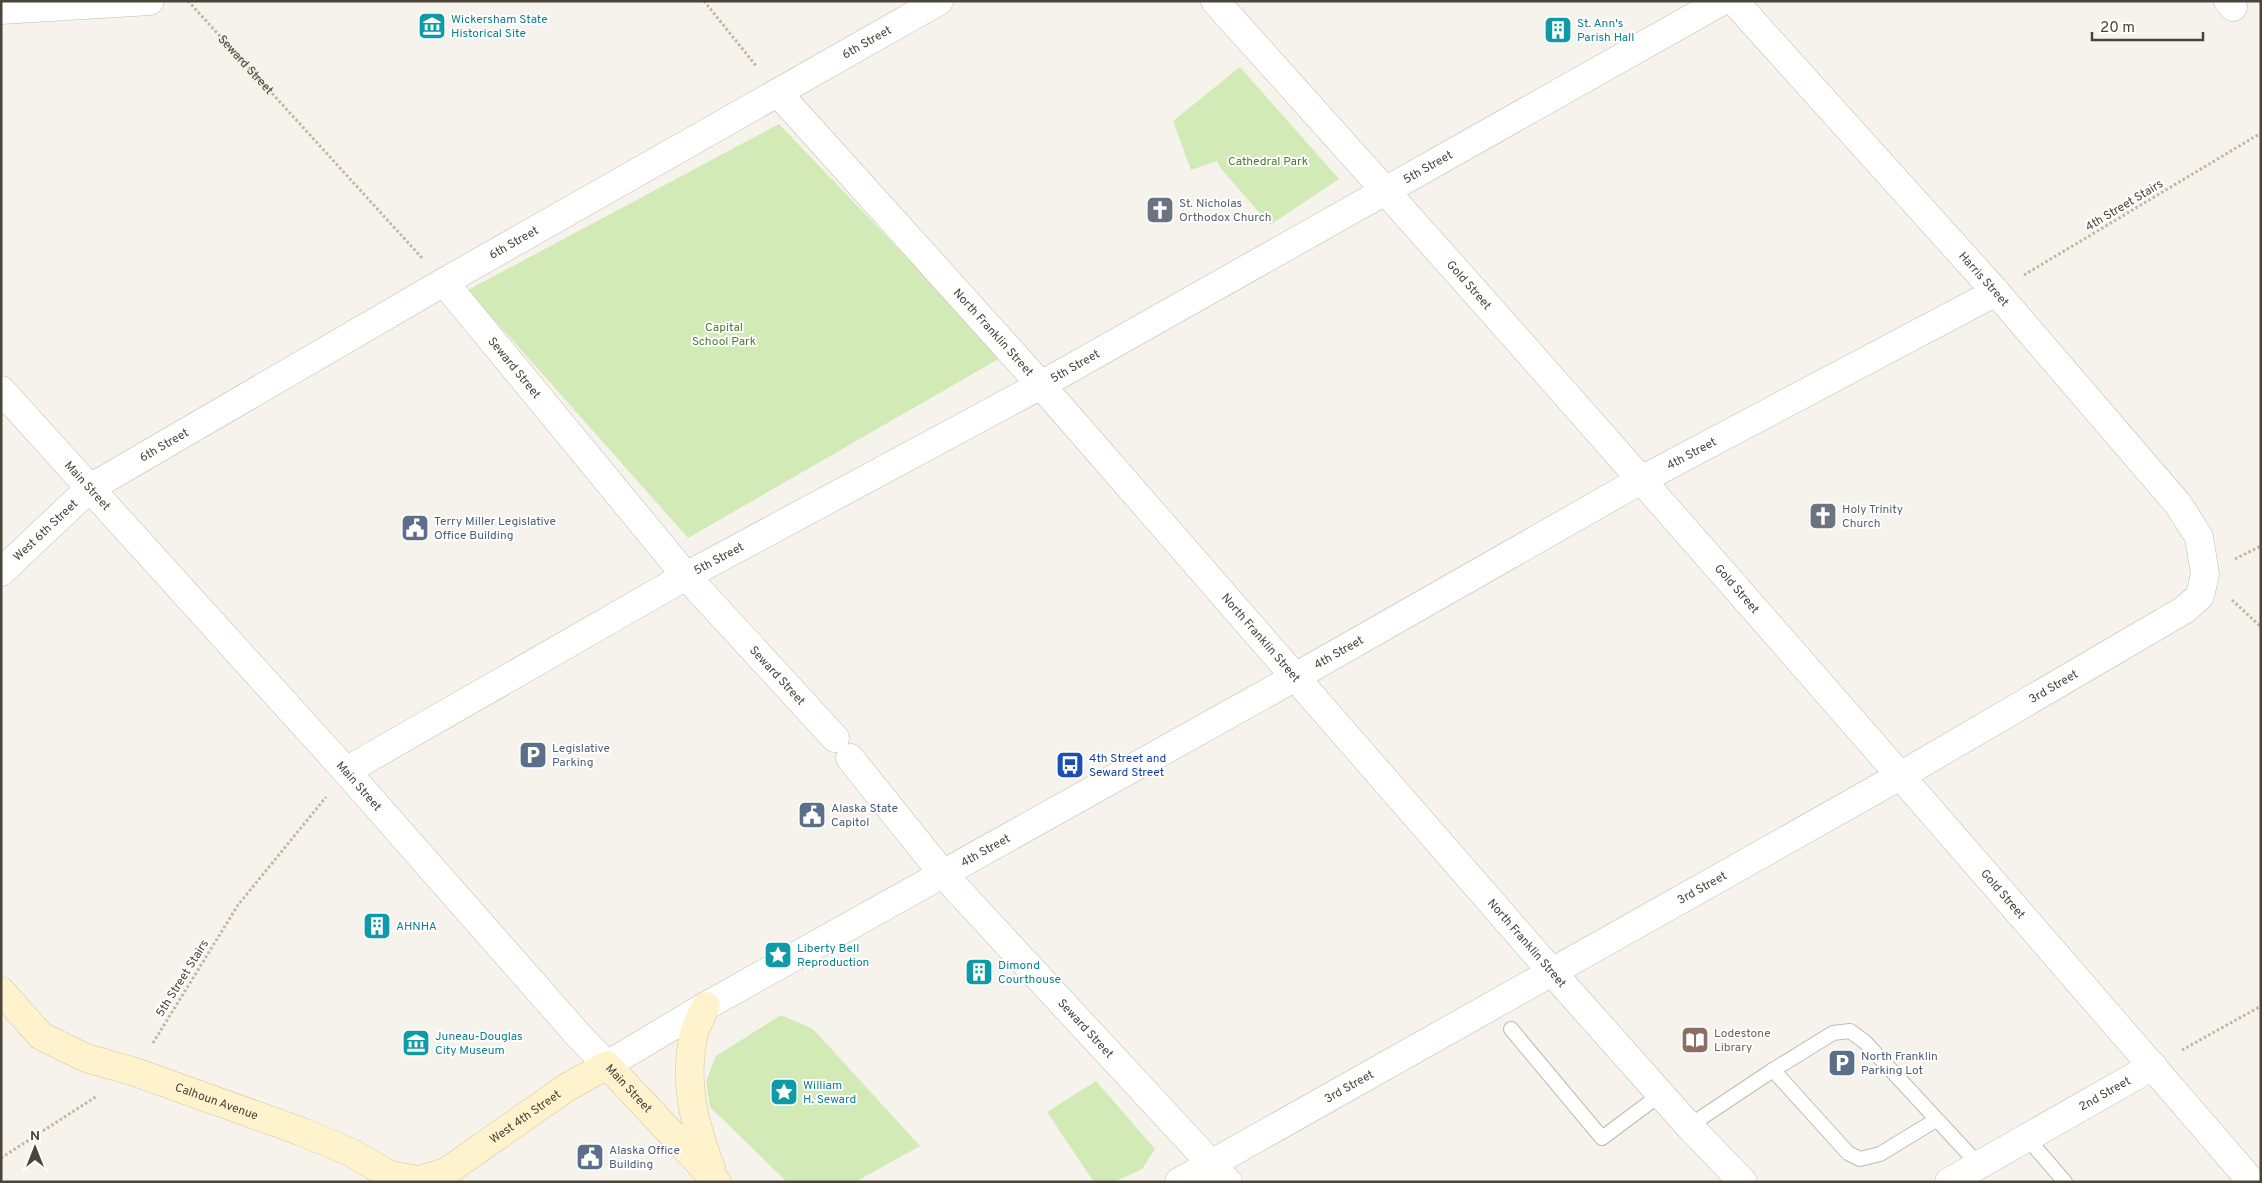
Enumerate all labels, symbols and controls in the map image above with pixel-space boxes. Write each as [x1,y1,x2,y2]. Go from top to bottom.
scale bar [2092,10,2203,42]
museum icon: Wickersham State Historical Site [417,11,447,41]
place label: Wickersham State Historical Site [451,12,548,42]
building icon: St. Ann's Parish Hall [1543,15,1573,45]
place label: St. Ann's Parish Hall [1577,16,1634,46]
text: 20 m [2100,19,2135,38]
street label: 6th Street [840,23,895,63]
street label: Seward Street [214,32,276,98]
street label: 5th Street [1401,147,1456,188]
park label: Cathedral Park [1228,154,1308,170]
street label: 4th Street Stairs [2083,176,2166,235]
church icon: St. Nicholas Orthodox Church [1145,195,1175,225]
place label: St. Nicholas Orthodox Church [1179,196,1271,226]
street label: 6th Street [487,223,542,264]
street label: Harris Street [1954,249,2012,310]
street label: Gold Street [1442,258,1495,314]
street label: North Franklin Street [949,286,1036,380]
park label: Capital School Park [692,320,756,350]
street label: Seward Street [484,334,544,402]
street label: 5th Street [1048,346,1103,387]
street label: 6th Street [137,425,192,466]
street label: 4th Street [1664,434,1720,474]
street label: Main Street [60,458,113,514]
street label: West 6th Street [10,496,82,565]
church icon: Holy Trinity Church [1808,501,1838,531]
place label: Holy Trinity Church [1842,502,1903,532]
public building icon: Terry Miller Legislative Office Building [400,513,430,543]
place label: Terry Miller Legislative Office Building [434,514,556,544]
street label: 5th Street [691,539,747,579]
street label: Gold Street [1710,561,1762,617]
street label: North Franklin Street [1217,591,1303,686]
street label: 4th Street [1311,633,1367,674]
street label: Seward Street [745,643,808,709]
street label: 3rd Street [2026,667,2081,708]
parking icon: Legislative Parking [518,740,548,770]
place label: Legislative Parking [552,741,610,771]
bus stop icon: 4th Street and Seward Street [1055,750,1085,780]
place label: 4th Street and Seward Street [1089,751,1166,781]
street label: Main Street [332,758,385,815]
public building icon: Alaska State Capitol [797,800,827,830]
place label: Alaska State Capitol [831,801,898,831]
street label: 4th Street [958,831,1013,871]
street label: Gold Street [1976,866,2028,923]
street label: 3rd Street [1675,868,1730,909]
street label: North Franklin Street [1483,896,1569,991]
building icon: AHNHA [362,911,392,941]
place label: AHNHA [396,919,437,935]
street label: 5th Street Stairs [153,937,213,1020]
place icon: Liberty Bell Reproduction [763,940,793,970]
place label: Liberty Bell Reproduction [797,941,869,971]
building icon: Dimond Courthouse [964,957,994,987]
place label: Dimond Courthouse [998,958,1061,988]
street label: Seward Street [1054,996,1117,1062]
library icon: Lodestone Library [1680,1025,1710,1055]
place label: Lodestone Library [1714,1026,1771,1056]
museum icon: Juneau-Douglas City Museum [401,1028,431,1058]
place label: Juneau-Douglas City Museum [435,1029,523,1059]
parking icon: North Franklin Parking Lot [1827,1048,1857,1078]
place label: North Franklin Parking Lot [1861,1049,1938,1079]
street label: Main Street [601,1061,655,1117]
street label: 3rd Street [1322,1067,1377,1107]
street label: 2nd Street [2076,1073,2134,1115]
place icon: William H. Seward [769,1077,799,1107]
place label: William H. Seward [803,1078,856,1108]
street label: Calhoun Avenue [173,1080,260,1124]
street label: West 4th Street [487,1087,564,1148]
north arrow [10,1123,60,1173]
text: N [30,1128,40,1145]
public building icon: Alaska Office Building [575,1142,605,1172]
place label: Alaska Office Building [609,1143,680,1173]

